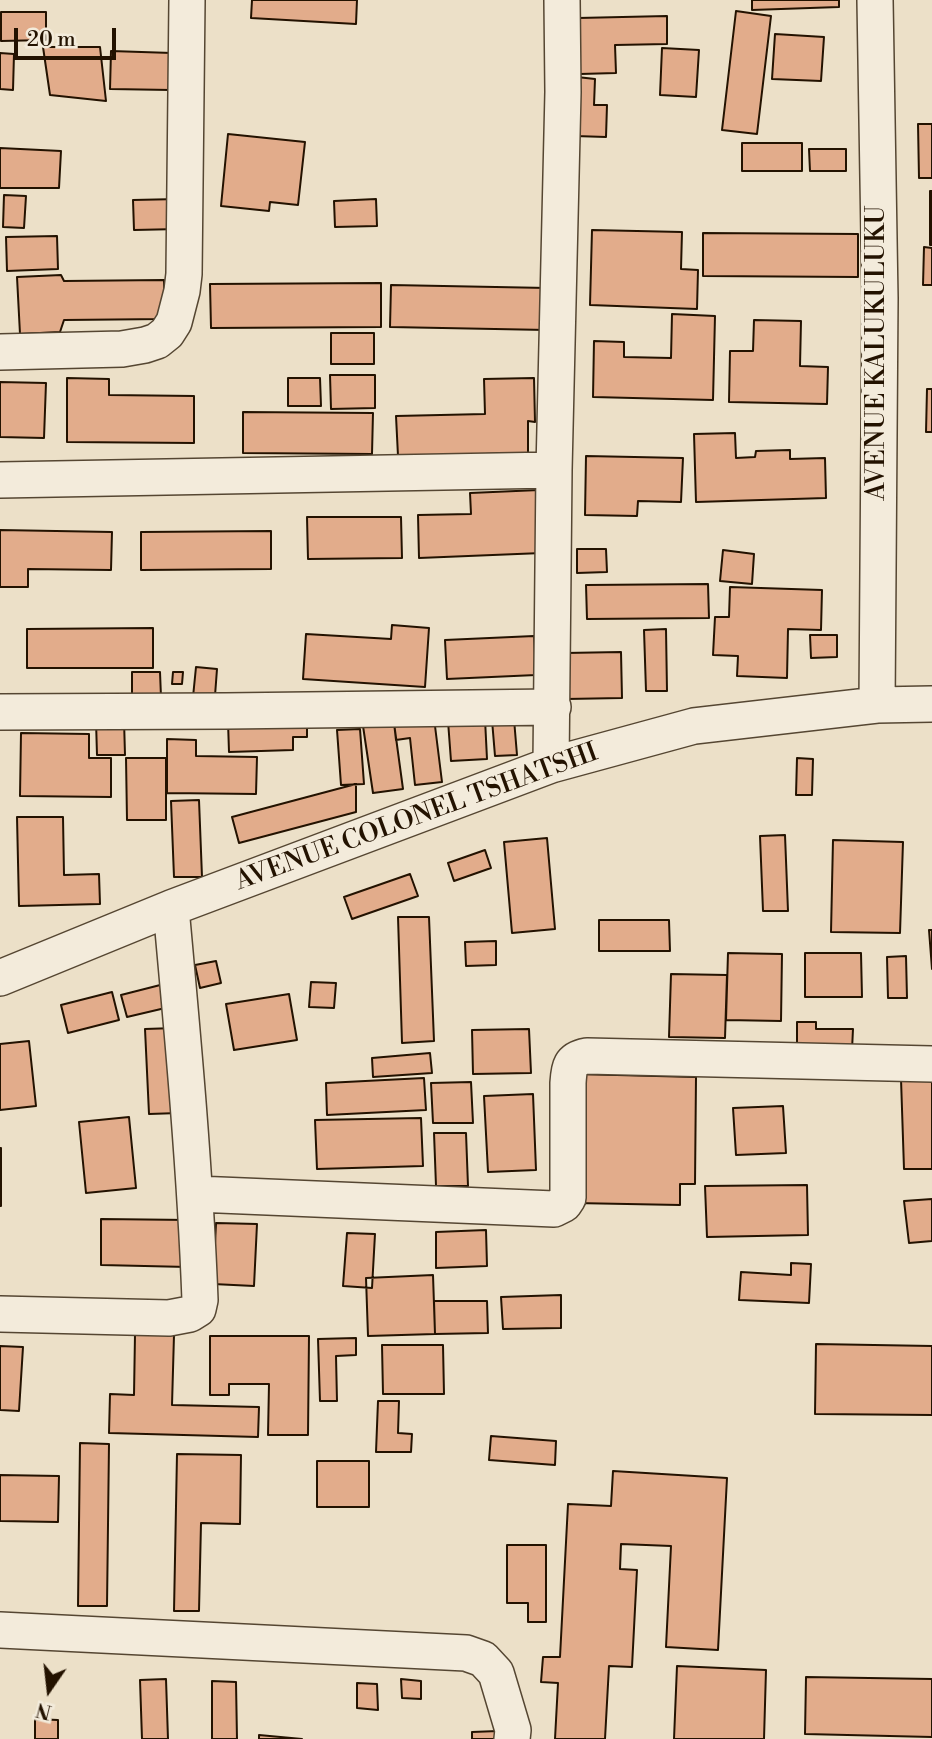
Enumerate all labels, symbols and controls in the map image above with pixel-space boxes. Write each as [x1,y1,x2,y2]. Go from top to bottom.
scale bar [18,14,119,58]
text: 20 m [27,27,76,53]
street label: AVENUE KALUKULUKU [862,206,894,500]
street label: AVENUE COLONEL TSHATSHI [232,738,602,898]
north arrow [14,1655,84,1725]
text: N [34,1697,54,1724]

